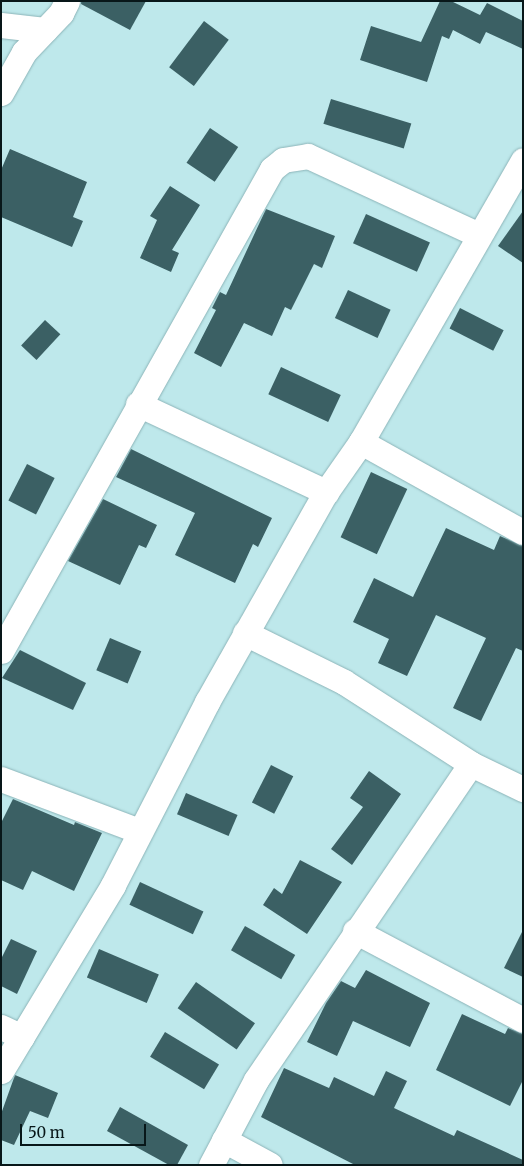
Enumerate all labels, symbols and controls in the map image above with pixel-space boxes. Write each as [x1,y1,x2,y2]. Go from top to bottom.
scale bar [22,1114,149,1146]
text: 50 m [28,1123,65,1142]

